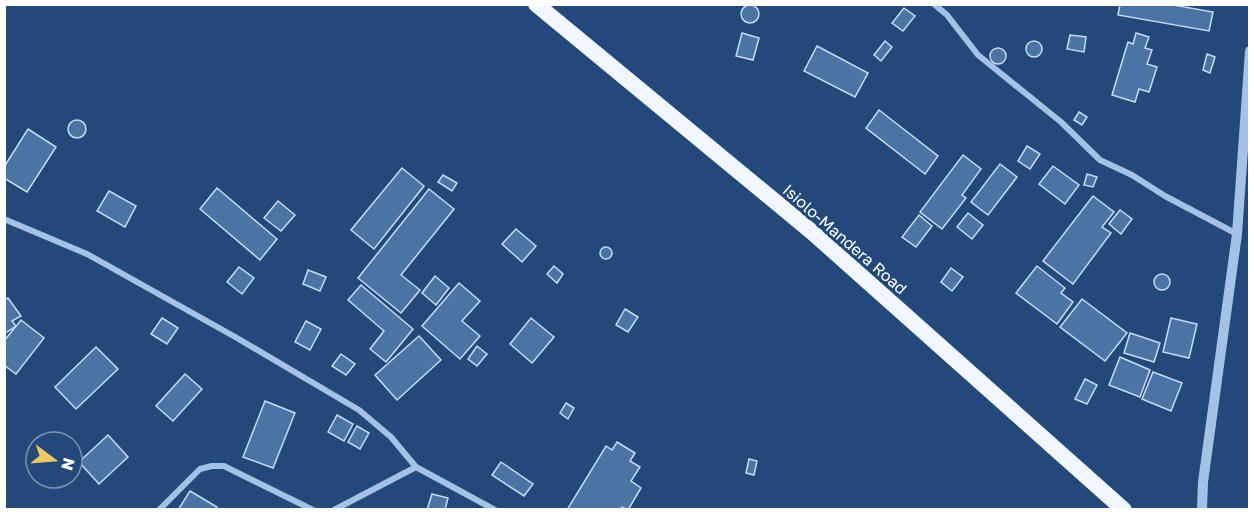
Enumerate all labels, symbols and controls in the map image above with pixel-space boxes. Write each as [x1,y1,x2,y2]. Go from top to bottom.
street label: Isiolo-Mandera Road [779,180,911,298]
north arrow [24,430,84,490]
text: N [57,456,80,473]

